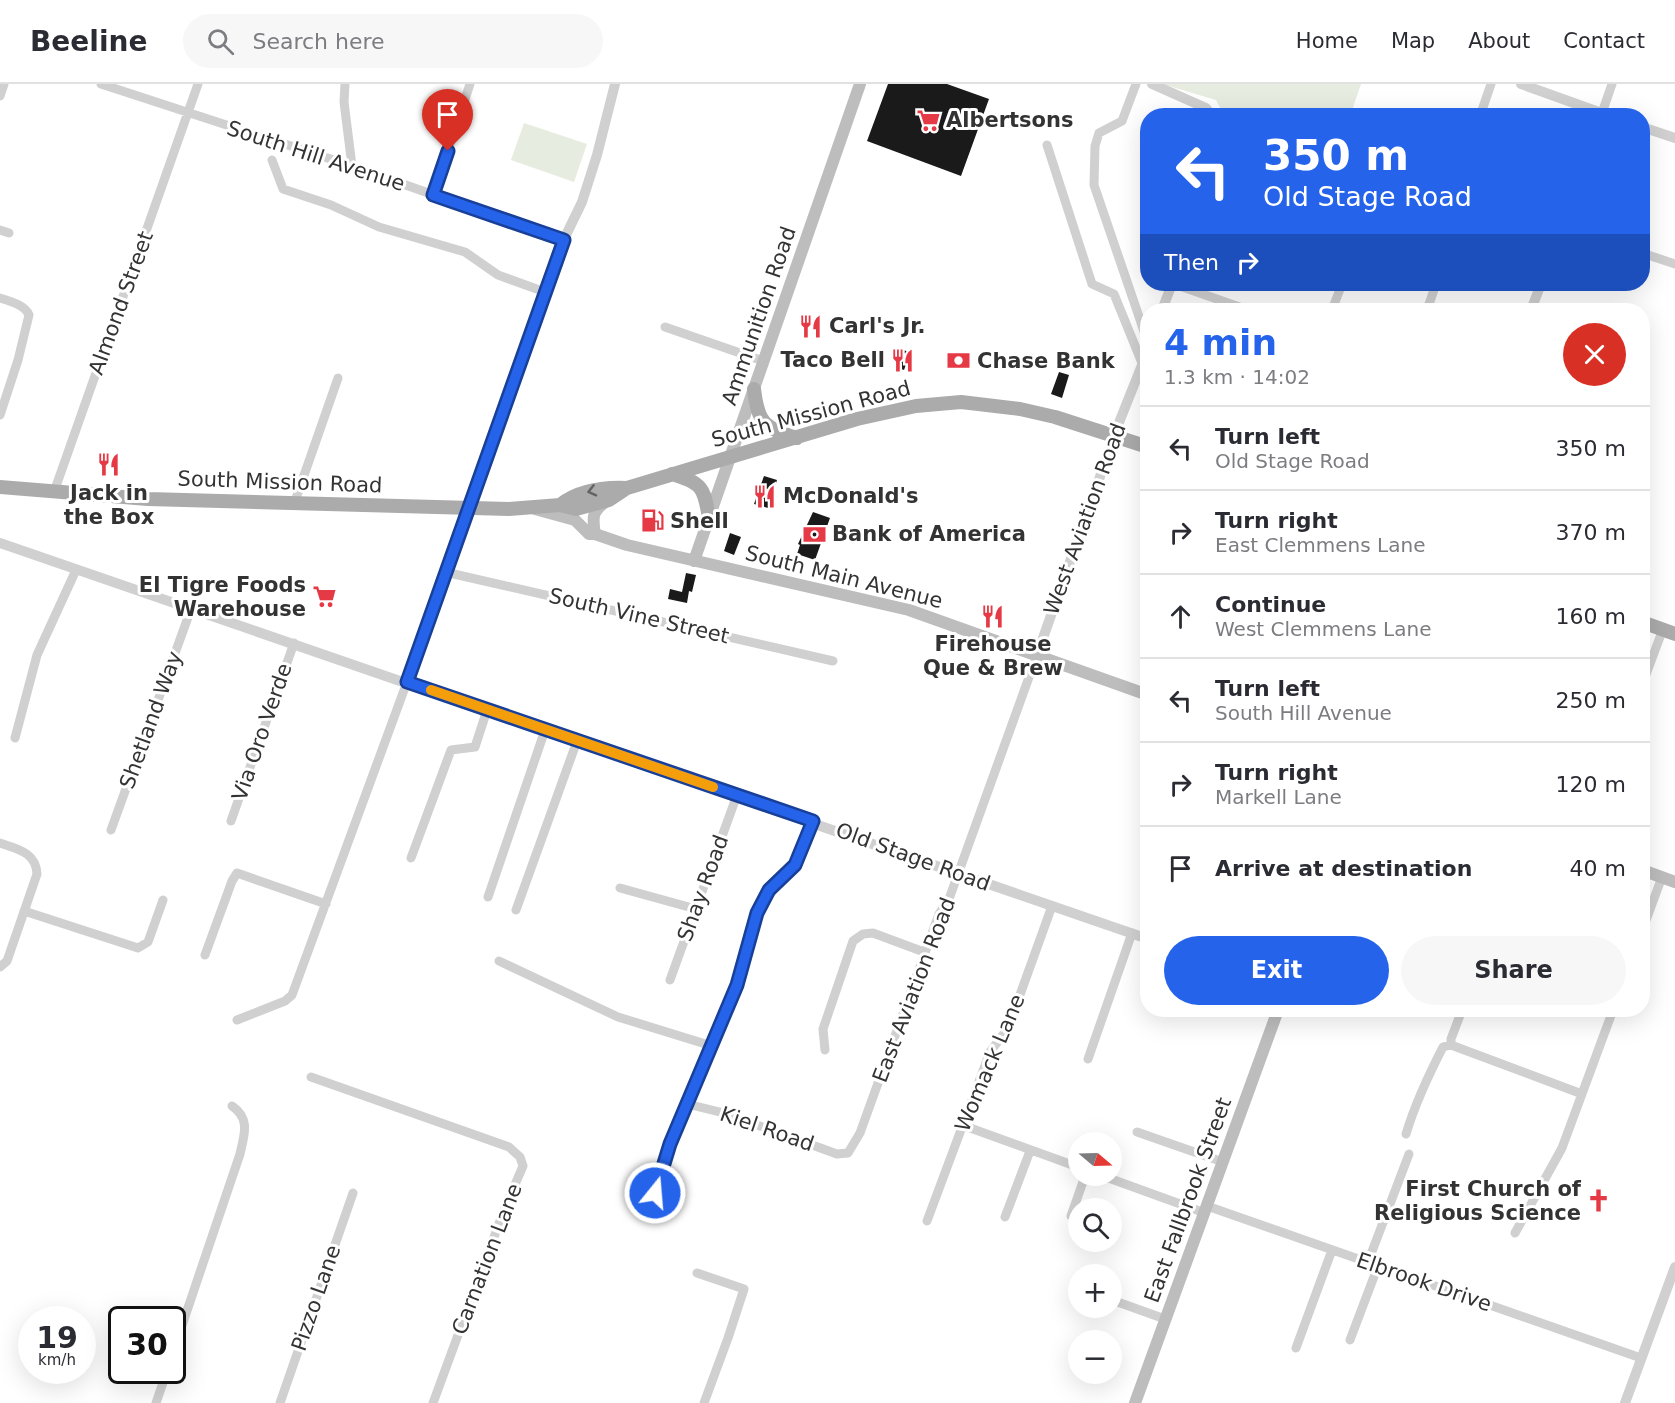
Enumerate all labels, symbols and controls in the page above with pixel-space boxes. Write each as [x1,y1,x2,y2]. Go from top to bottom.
search box [183,14,603,68]
text: Beeline [30,25,147,58]
icon: search [204,25,237,58]
text: Search here [252,29,385,54]
text: Home [1296,29,1358,53]
text: Map [1391,29,1435,53]
text: About [1468,29,1530,53]
text: Contact [1563,29,1645,53]
pin [422,89,473,151]
icon: arrive [431,98,464,131]
supermarket icon: Albertsons [915,107,941,133]
place label: Albertsons [946,108,1074,132]
street label: South Hill Avenue [224,116,408,196]
text: 350 m [1263,131,1409,180]
icon: left [1164,132,1242,210]
text: Old Stage Road [1263,181,1472,212]
street label: Ammunition Road [717,224,801,408]
street label: Almond Street [84,228,158,378]
icon: right [1231,246,1264,279]
text: Then [1164,250,1219,275]
restaurant icon: Carl's Jr. [798,313,824,339]
place label: Carl's Jr. [829,314,926,338]
text: 4 min [1164,322,1277,363]
button: close [1563,323,1626,386]
restaurant icon: Taco Bell [890,347,916,373]
place label: Taco Bell [780,348,885,372]
bank icon: Chase Bank [946,348,972,374]
place label: Chase Bank [977,349,1116,373]
text: 1.3 km · 14:02 [1164,365,1310,389]
street label: South Mission Road [709,376,913,452]
street label: West Aviation Road [1039,420,1131,618]
text: Turn left [1215,424,1320,449]
icon: left [1164,432,1197,465]
text: 350 m [1556,436,1626,461]
text: Old Stage Road [1215,449,1370,473]
restaurant icon: Jack in the Box [96,452,122,478]
street label: South Mission Road [177,466,383,498]
place label: Jack in the Box [64,481,155,529]
restaurant icon: McDonald's [752,483,778,509]
one-way arrow [587,484,598,496]
place label: McDonald's [783,484,919,508]
fuel station icon: Shell [639,508,665,534]
text: Turn right [1215,508,1338,533]
place label: Shell [670,509,729,533]
icon: right [1164,516,1197,549]
text: 370 m [1556,520,1626,545]
bank icon: Bank of America [801,521,827,547]
place label: Bank of America [832,522,1026,546]
text: East Clemmens Lane [1215,533,1425,557]
street label: South Main Avenue [743,541,945,613]
place label: El Tigre Foods Warehouse [139,573,306,621]
supermarket icon: El Tigre Foods Warehouse [311,584,337,610]
street label: South Vine Street [547,584,731,648]
text: Continue [1215,592,1326,617]
icon: ahead [1164,600,1197,633]
restaurant icon: Firehouse Que & Brew [980,603,1006,629]
text: 160 m [1556,604,1626,629]
text: West Clemmens Lane [1215,617,1431,641]
place label: Firehouse Que & Brew [923,632,1063,680]
street label: Shetland Way [115,648,187,792]
street label: Via Oro Verde [227,660,297,804]
text: Turn left [1215,676,1320,701]
icon: left [1164,684,1197,717]
text: 250 m [1556,688,1626,713]
text: South Hill Avenue [1215,701,1392,725]
text: Turn right [1215,760,1338,785]
icon: right [1164,768,1197,801]
text: 120 m [1556,772,1626,797]
text: Markell Lane [1215,785,1342,809]
street label: Old Stage Road [833,818,993,896]
street label: Shay Road [673,832,733,944]
icon: arrive [1164,852,1197,885]
text: Arrive at destination [1215,856,1472,881]
text: 40 m [1570,856,1626,881]
street label: East Aviation Road [868,894,960,1086]
button: Exit [1164,936,1389,1005]
button: Share [1401,936,1626,1005]
street label: Womack Lane [950,991,1030,1135]
street label: East Fallbrook Street [1140,1094,1236,1306]
street label: Kiel Road [717,1102,817,1156]
north arrow [1068,1132,1122,1186]
map controls [1068,1132,1122,1384]
position arrow [623,1161,687,1225]
place label: First Church of Religious Science [1374,1177,1582,1225]
street label: Carnation Lane [447,1180,527,1338]
church icon: First Church of Religious Science [1586,1188,1612,1214]
button: search [1068,1198,1122,1252]
street label: Pizzo Lane [287,1242,345,1354]
street label: Elbrook Drive [1353,1248,1495,1316]
button: + [1068,1264,1122,1318]
speed limit sign: 30 [108,1306,186,1384]
text: 19 [36,1320,78,1355]
button: − [1068,1330,1122,1384]
text: km/h [38,1351,76,1369]

